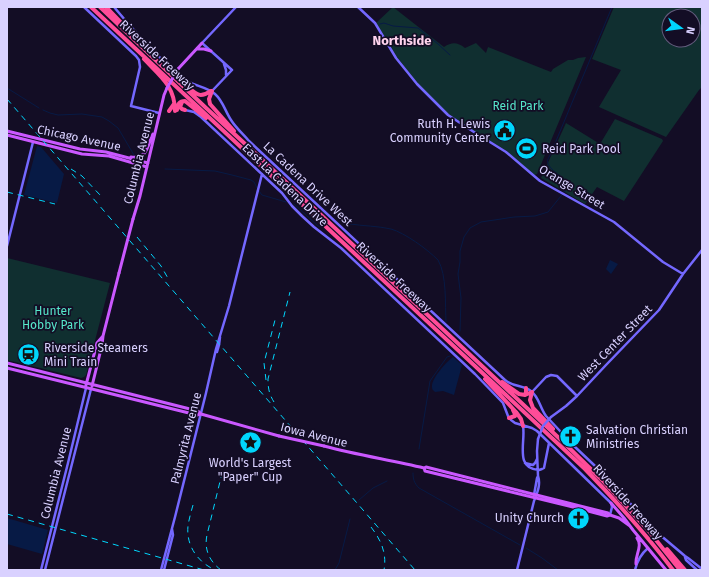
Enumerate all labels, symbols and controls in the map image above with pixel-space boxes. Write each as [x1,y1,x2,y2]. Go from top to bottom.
north arrow [661,8,701,48]
street label: Riverside Freeway [117,17,197,93]
text: N [683,25,697,35]
district label: Northside [373,33,431,48]
park label: Reid Park [493,99,544,113]
street label: Columbia Avenue [121,111,157,205]
place label: Ruth H. Lewis Community Center [390,117,490,145]
public building icon: Ruth H. Lewis Community Center [492,118,518,144]
street label: Chicago Avenue [36,122,122,154]
sports icon: Reid Park Pool [514,136,540,162]
street label: La Cadena Drive West [261,139,356,229]
street label: East La Cadena Drive [239,141,331,229]
place label: Reid Park Pool [542,142,621,156]
street label: Orange Street [537,162,608,213]
street label: Riverside Freeway [354,239,434,315]
street label: West Center Street [575,301,655,384]
park label: Hunter Hobby Park [22,304,85,332]
place label: Riverside Steamers Mini Train [44,341,148,369]
station icon: Riverside Steamers Mini Train [16,342,42,368]
street label: Palmyrita Avenue [168,391,204,485]
street label: Iowa Avenue [279,420,349,450]
place label: Salvation Christian Ministries [586,423,688,451]
church icon: Salvation Christian Ministries [557,424,583,450]
street label: Columbia Avenue [38,426,74,520]
place icon: World's Largest "Paper" Cup [237,429,263,455]
place label: World's Largest "Paper" Cup [209,456,292,484]
street label: Riverside Freeway [590,461,666,543]
church icon: Unity Church [566,505,592,531]
place label: Unity Church [495,511,564,525]

